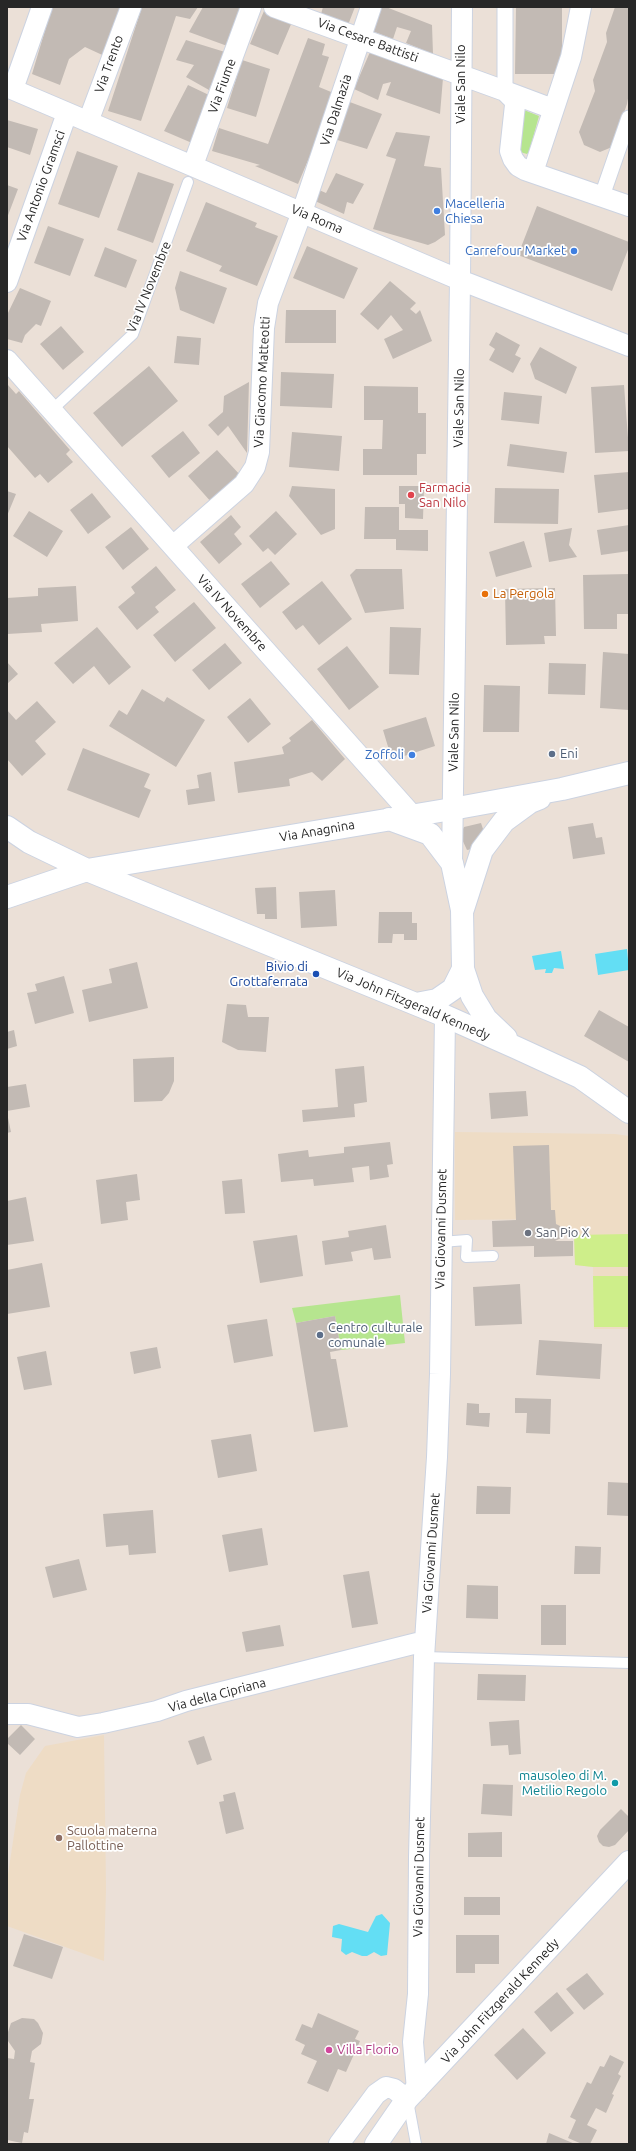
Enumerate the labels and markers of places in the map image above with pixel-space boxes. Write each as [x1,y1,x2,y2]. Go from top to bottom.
place label: Macelleria Chiesa [445,196,505,227]
marker: Macelleria Chiesa [432,206,442,216]
place label: Carrefour Market [465,243,566,259]
marker: Carrefour Market [569,246,579,256]
place label: Farmacia San Nilo [419,480,471,511]
marker: Farmacia San Nilo [406,490,416,500]
place label: La Pergola [493,586,554,602]
marker: La Pergola [480,589,490,599]
place label: Eni [560,746,578,762]
place label: Zoffoli [365,747,404,763]
marker: Eni [547,749,557,759]
marker: Zoffoli [407,750,417,760]
place label: Bivio di Grottaferrata [230,959,308,990]
marker: Bivio di Grottaferrata [311,969,321,979]
place label: San Pio X [536,1225,589,1241]
marker: San Pio X [523,1228,533,1238]
place label: Centro culturale comunale [328,1320,423,1351]
marker: Centro culturale comunale [315,1330,325,1340]
place label: mausoleo di M. Metilio Regolo [519,1768,607,1799]
marker: mausoleo di M. Metilio Regolo [610,1778,620,1788]
place label: Scuola materna Pallottine [67,1823,157,1854]
marker: Scuola materna Pallottine [54,1833,64,1843]
place label: Villa Florio [337,2042,399,2058]
marker: Villa Florio [324,2045,334,2055]

